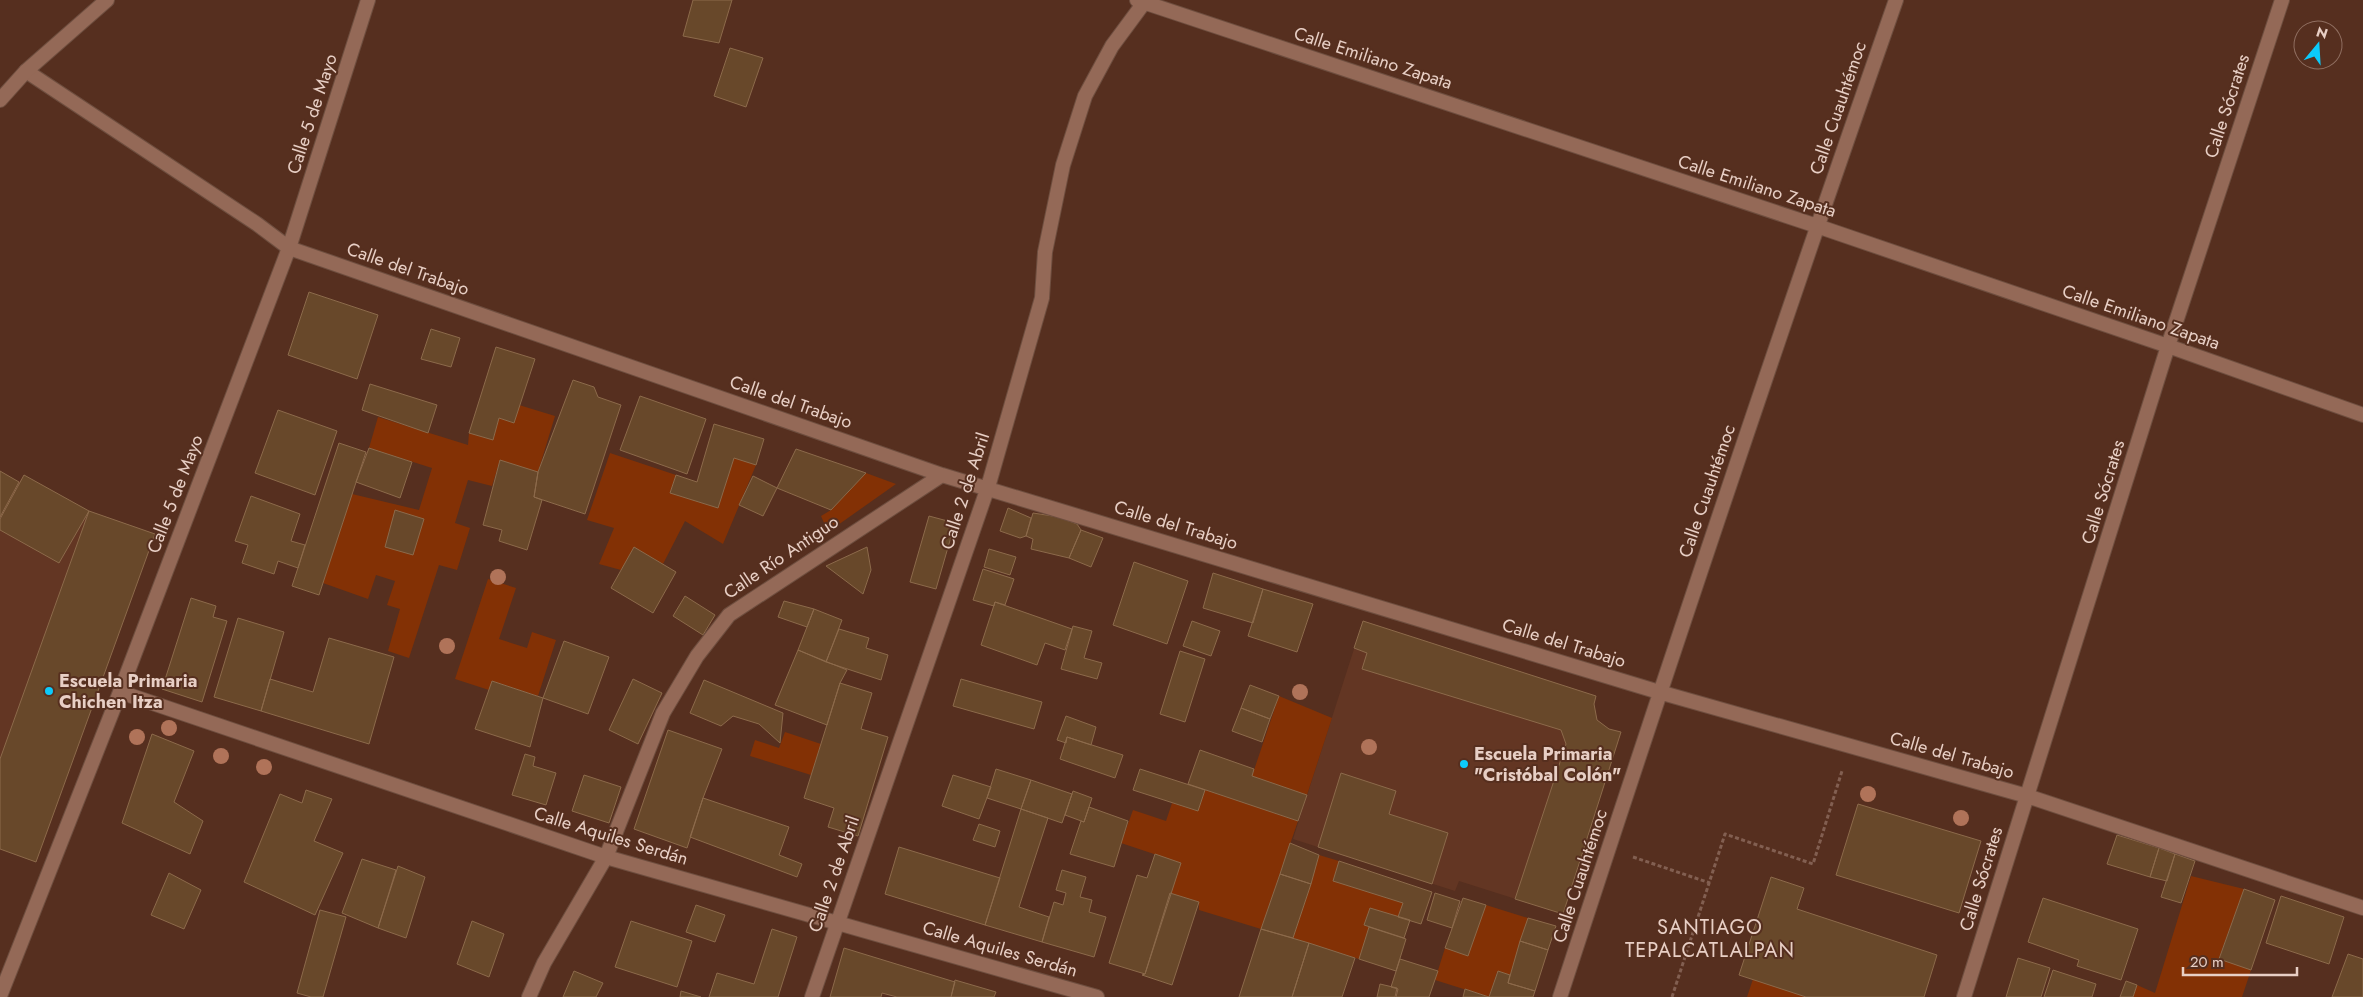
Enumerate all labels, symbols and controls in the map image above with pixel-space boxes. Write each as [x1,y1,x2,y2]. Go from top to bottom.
street label: Calle Emiliano Zapata [1290,20,1456,96]
north arrow [2293,20,2343,70]
text: N [2314,21,2330,44]
street label: Calle Cuauhtémoc [1803,38,1873,178]
street label: Calle 5 de Mayo [280,50,344,177]
street label: Calle Sócrates [2198,51,2256,161]
street label: Calle Emiliano Zapata [1674,148,1840,224]
street label: Calle del Trabajo [343,236,473,302]
street label: Calle Emiliano Zapata [2059,278,2223,356]
street label: Calle del Trabajo [726,369,856,435]
street label: Calle Cuauhtémoc [1672,421,1742,561]
street label: Calle 2 de Abril [934,429,996,553]
street label: Calle 5 de Mayo [140,431,210,557]
street label: Calle Sócrates [2075,437,2131,547]
street label: Calle del Trabajo [1111,494,1241,556]
street label: Calle Río Antiguo [718,509,844,605]
street label: Calle del Trabajo [1499,612,1629,674]
place label: Escuela Primaria Chichen Itza [59,668,197,715]
marker: Escuela Primaria Chichen Itza [43,685,55,697]
street label: Calle del Trabajo [1887,725,2017,785]
place label: Escuela Primaria "Cristóbal Colón" [1474,741,1621,788]
marker: Escuela Primaria "Cristóbal Colón" [1458,758,1470,770]
street label: Calle Aquiles Serdán [531,800,691,872]
street label: Calle Cuauhtémoc [1546,806,1614,946]
street label: Calle 2 de Abril [802,812,866,936]
street label: Calle Sócrates [1953,824,2009,934]
district label: SANTIAGO TEPALCATLALPAN [1625,913,1795,965]
street label: Calle Aquiles Serdán [920,914,1080,984]
scale bar [2183,944,2297,976]
text: 20 m [2190,951,2224,973]

